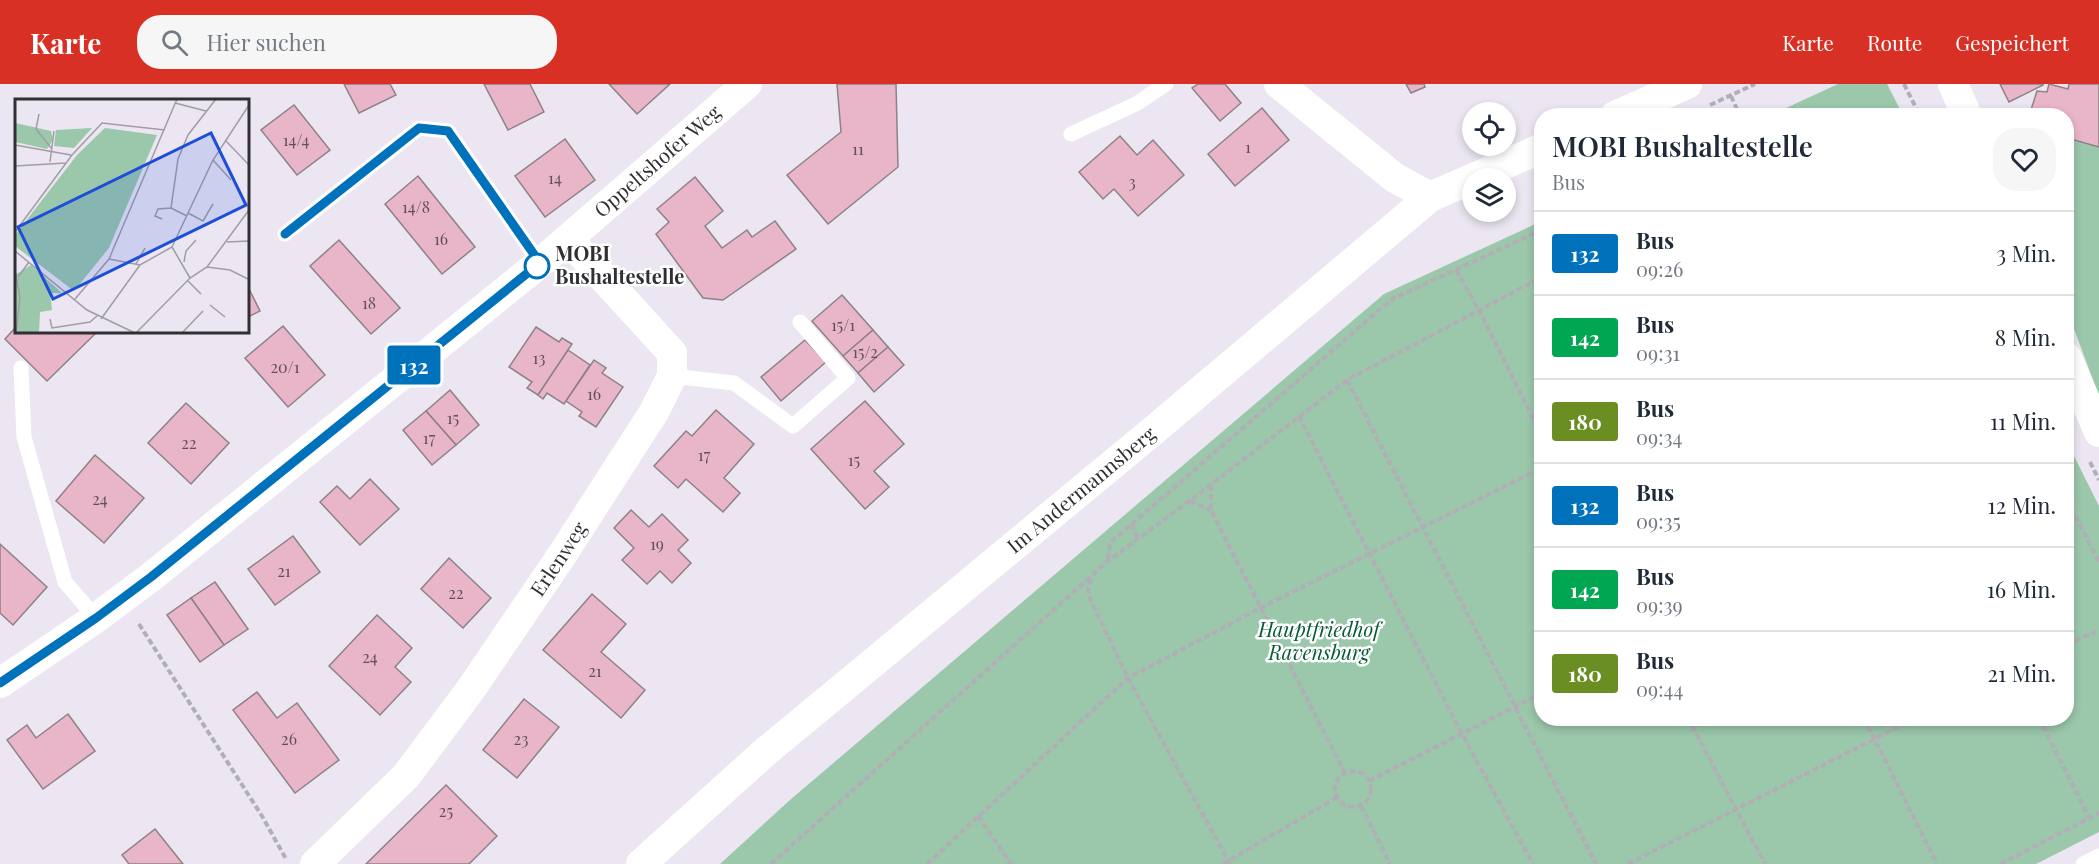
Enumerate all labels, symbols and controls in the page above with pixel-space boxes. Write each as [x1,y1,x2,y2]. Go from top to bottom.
search box [137,15,557,69]
text: Karte [30,24,101,61]
icon: search [158,26,191,59]
text: Hier suchen [206,27,326,57]
text: Karte [1782,28,1834,56]
text: Route [1867,28,1922,56]
text: Gespeichert [1955,28,2069,56]
street label: Oppeltshofer Weg [588,97,726,222]
inset map [15,99,249,333]
map controls [1462,102,1516,222]
button: locate [1462,102,1516,156]
text: MOBI Bushaltestelle [1552,127,1813,164]
button: heart [1993,128,2056,191]
house number: 14/4 [283,129,309,150]
house number: 1 [1245,136,1251,157]
house number: 11 [852,138,864,159]
house number: 14 [548,167,562,188]
button: layers [1462,168,1516,222]
text: Bus [1552,168,1585,195]
house number: 3 [1128,171,1136,192]
house number: 14/8 [402,196,430,217]
text: Bus [1636,225,1674,255]
house number: 16 [434,228,448,249]
text: 3 Min. [1996,238,2056,268]
place label: MOBI Bushaltestelle [555,239,684,289]
text: 132 [1570,239,1600,267]
marker: MOBI Bushaltestelle [524,253,550,279]
text: 09:26 [1636,255,1683,282]
house number: 18 [362,292,376,313]
text: Bus [1636,309,1674,339]
house number: 15/1 [831,314,855,335]
text: 8 Min. [1995,322,2056,352]
text: 142 [1570,323,1600,351]
text: 09:31 [1636,339,1680,366]
house number: 15/2 [852,341,878,362]
line badge: 132 [380,346,448,384]
house number: 13 [533,347,545,368]
text: 132 [399,351,429,379]
house number: 20/1 [270,356,300,377]
house number: 16 [587,383,601,404]
text: Bus [1636,393,1674,423]
text: 11 Min. [1990,406,2056,436]
house number: 15 [447,407,459,428]
text: 180 [1568,407,1602,435]
street label: Im Andermannsberg [1001,419,1161,558]
text: 09:34 [1636,423,1682,450]
house number: 17 [423,427,436,448]
house number: 22 [181,432,197,453]
house number: 17 [698,444,711,465]
house number: 15 [848,449,860,470]
text: Bus [1636,477,1674,507]
house number: 24 [92,488,108,509]
text: 12 Min. [1988,490,2056,520]
text: 132 [1570,491,1600,519]
text: 09:35 [1636,507,1681,534]
street label: Erlenweg [523,516,592,601]
house number: 19 [650,533,664,554]
house number: 21 [277,560,291,581]
text: Bus [1636,561,1674,591]
text: 16 Min. [1987,574,2056,604]
text: 142 [1570,575,1600,603]
house number: 22 [448,582,464,603]
text: 09:39 [1636,591,1683,618]
park label: Hauptfriedhof Ravensburg [1257,615,1383,665]
text: Bus [1636,645,1674,675]
house number: 24 [362,646,378,667]
text: 21 Min. [1988,658,2056,688]
text: 180 [1568,659,1602,687]
house number: 21 [588,660,602,681]
text: 09:44 [1636,675,1683,702]
house number: 26 [281,728,297,749]
house number: 23 [514,728,528,749]
house number: 25 [439,800,453,821]

